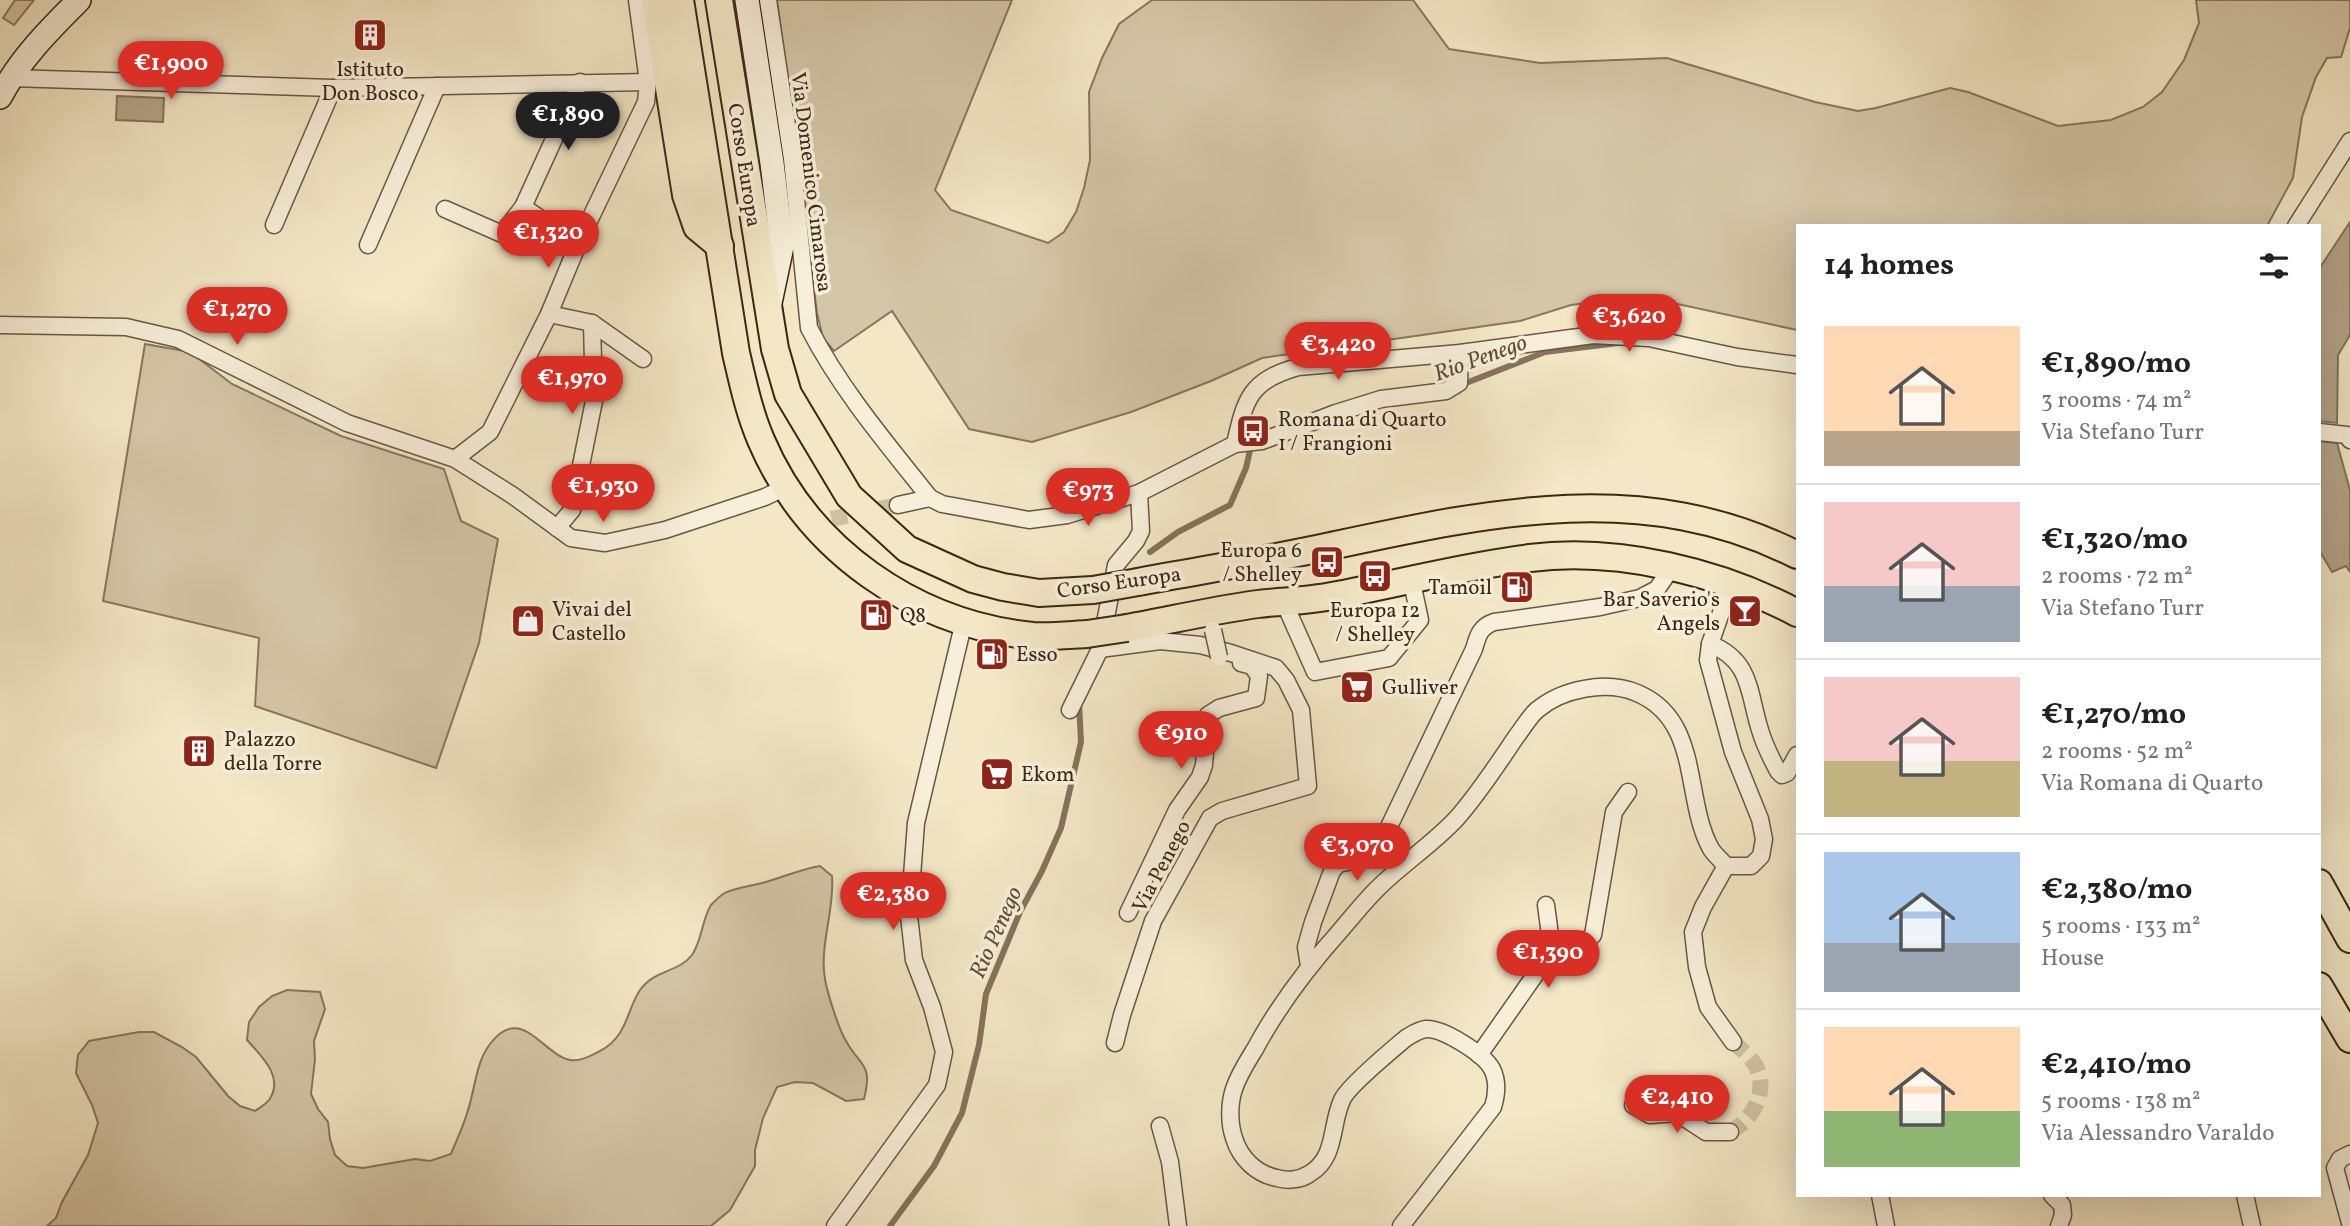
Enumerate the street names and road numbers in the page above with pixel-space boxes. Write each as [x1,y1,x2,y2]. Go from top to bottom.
street label: Via Domenico Cimarosa [783,70,838,294]
street label: Corso Europa [719,101,768,229]
street label: Corso Europa [1055,560,1183,607]
street label: Via Penego [1126,816,1199,918]

